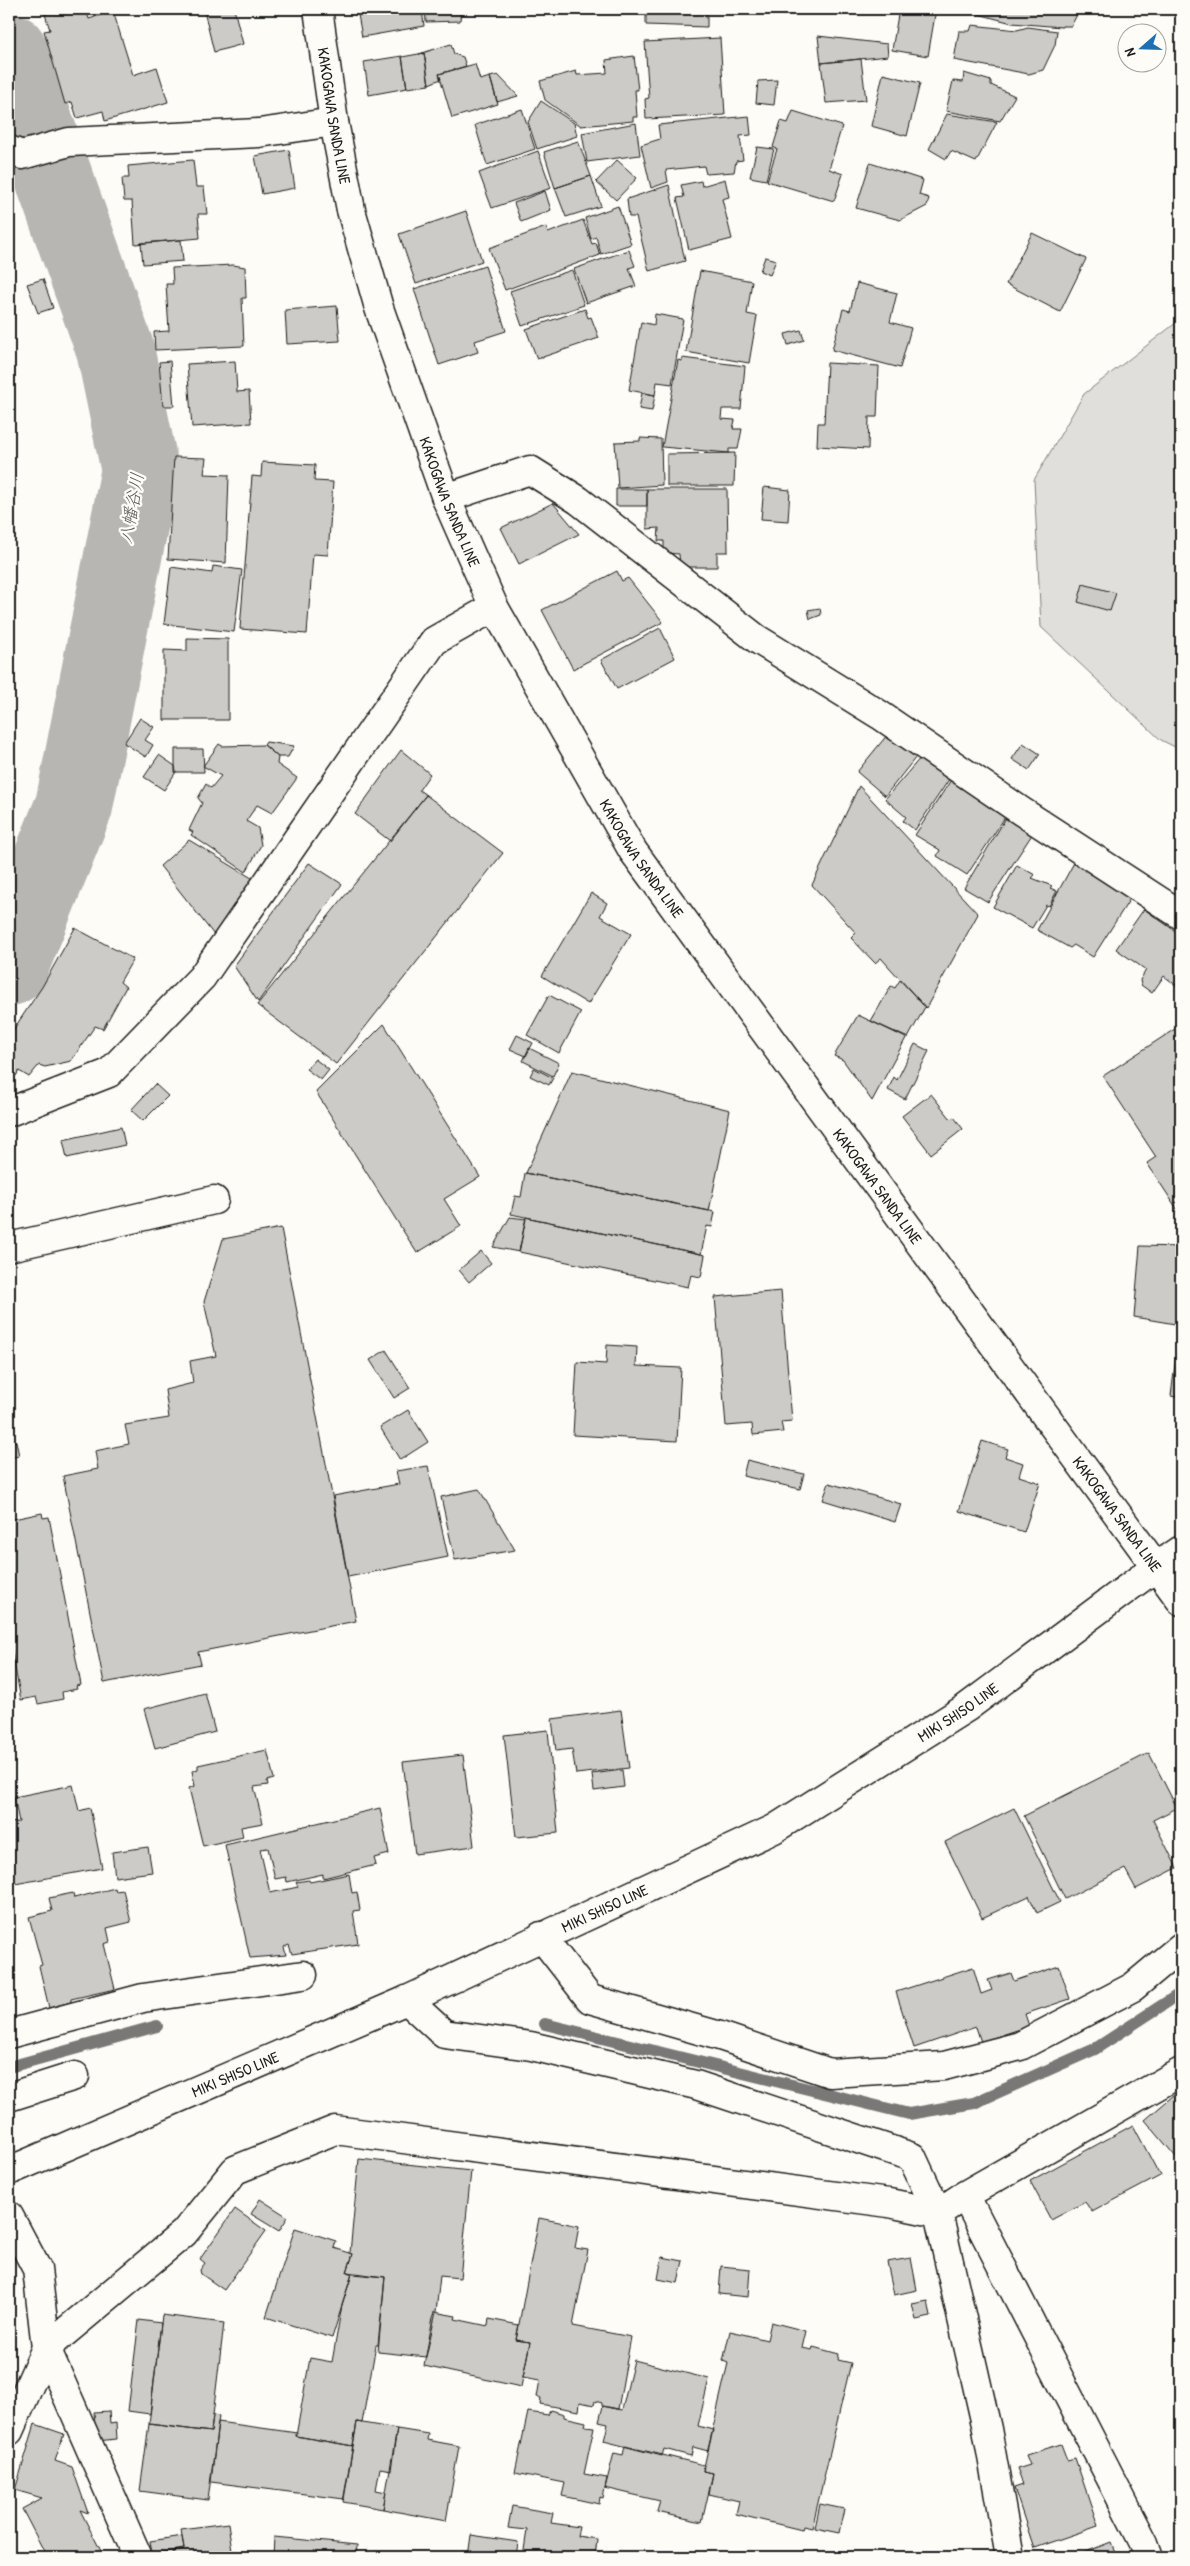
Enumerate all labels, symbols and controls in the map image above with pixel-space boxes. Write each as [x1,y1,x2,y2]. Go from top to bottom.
north arrow [1118,22,1168,72]
text: N [1119,45,1140,59]
street label: KAKOGAWA SANDA LINE [313,46,357,186]
street label: KAKOGAWA SANDA LINE [414,434,486,570]
water label: 八幡谷川 [112,470,150,546]
street label: KAKOGAWA SANDA LINE [595,795,689,922]
street label: KAKOGAWA SANDA LINE [828,1124,928,1248]
street label: KAKOGAWA SANDA LINE [1068,1451,1167,1576]
street label: MIKI SHISO LINE [913,1677,1003,1747]
street label: MIKI SHISO LINE [558,1878,651,1938]
street label: MIKI SHISO LINE [188,2045,282,2102]

